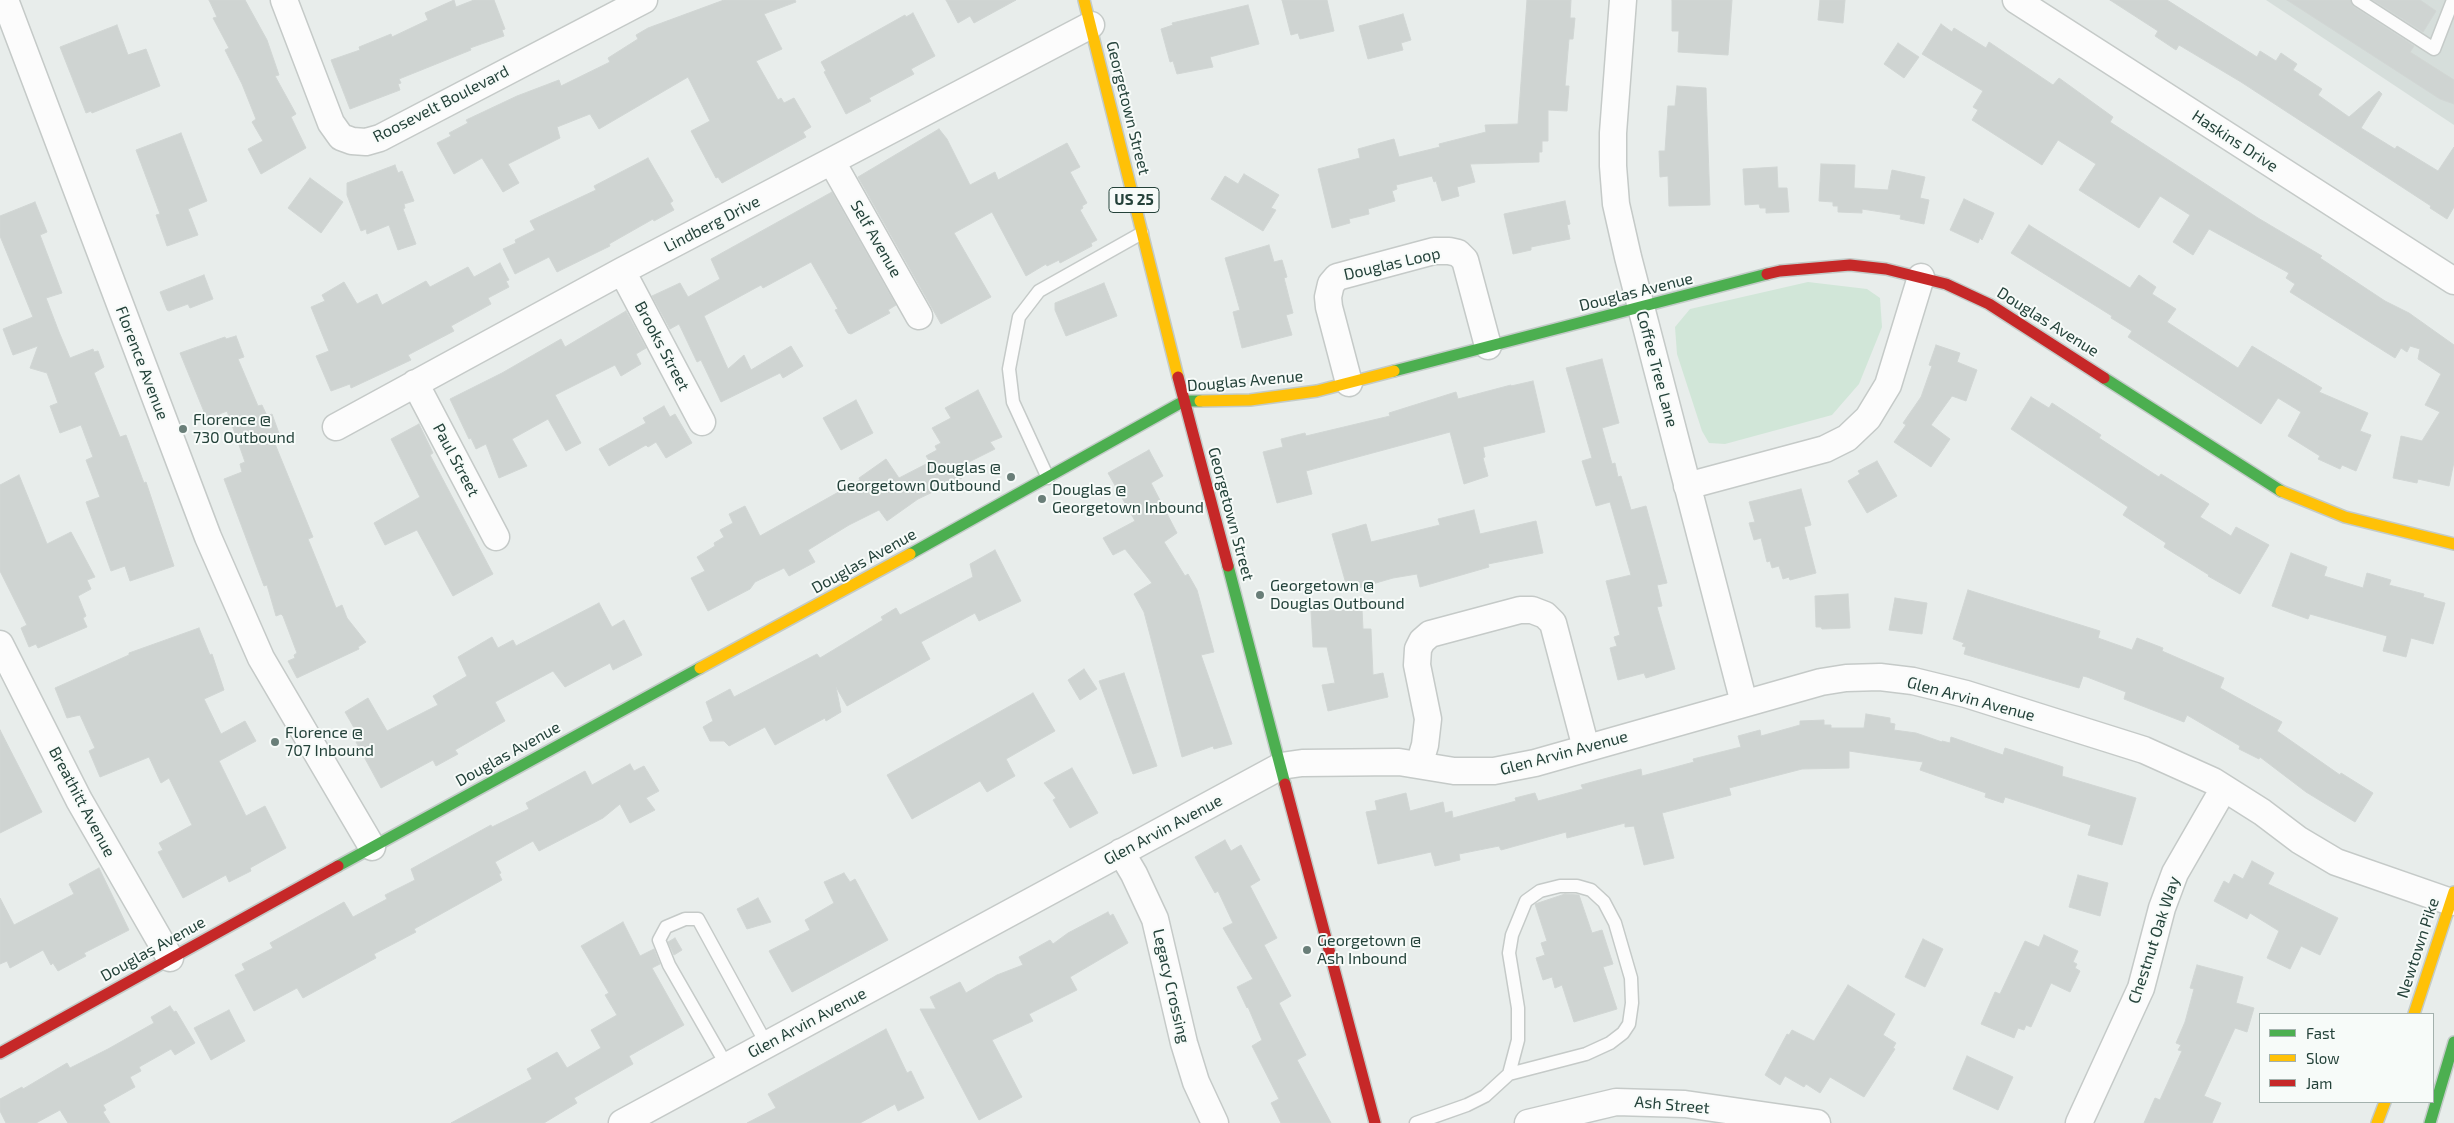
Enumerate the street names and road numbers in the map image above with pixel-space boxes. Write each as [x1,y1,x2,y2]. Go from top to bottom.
street label: Georgetown Street [1102,39,1154,177]
street label: Roosevelt Boulevard [370,61,512,147]
street label: Haskins Drive [2188,106,2282,176]
road number: US 25 [1109,188,1159,212]
street label: Lindberg Drive [661,192,763,256]
street label: Self Avenue [846,197,906,281]
street label: Douglas Loop [1342,244,1442,284]
street label: Douglas Avenue [1577,269,1695,315]
street label: Douglas Avenue [1993,283,2103,361]
street label: Brooks Street [630,298,694,394]
street label: Florence Avenue [112,304,172,422]
street label: Coffee Tree Lane [1632,309,1682,429]
street label: Douglas Avenue [1186,366,1304,396]
street label: Paul Street [429,420,483,500]
street label: Georgetown Street [1204,445,1258,583]
street label: Douglas Avenue [808,524,920,598]
street label: Glen Arvin Avenue [1905,673,2037,725]
street label: Douglas Avenue [452,717,564,791]
street label: Glen Arvin Avenue [1498,727,1630,779]
street label: Breathitt Avenue [45,744,119,860]
street label: Glen Arvin Avenue [1100,791,1226,869]
street label: Chestnut Oak Way [2124,874,2184,1006]
street label: Newtown Pike [2393,896,2443,1000]
street label: Douglas Avenue [97,912,209,986]
street label: Legacy Crossing [1148,927,1194,1045]
street label: Glen Arvin Avenue [744,984,870,1062]
street label: Ash Street [1634,1092,1710,1118]

